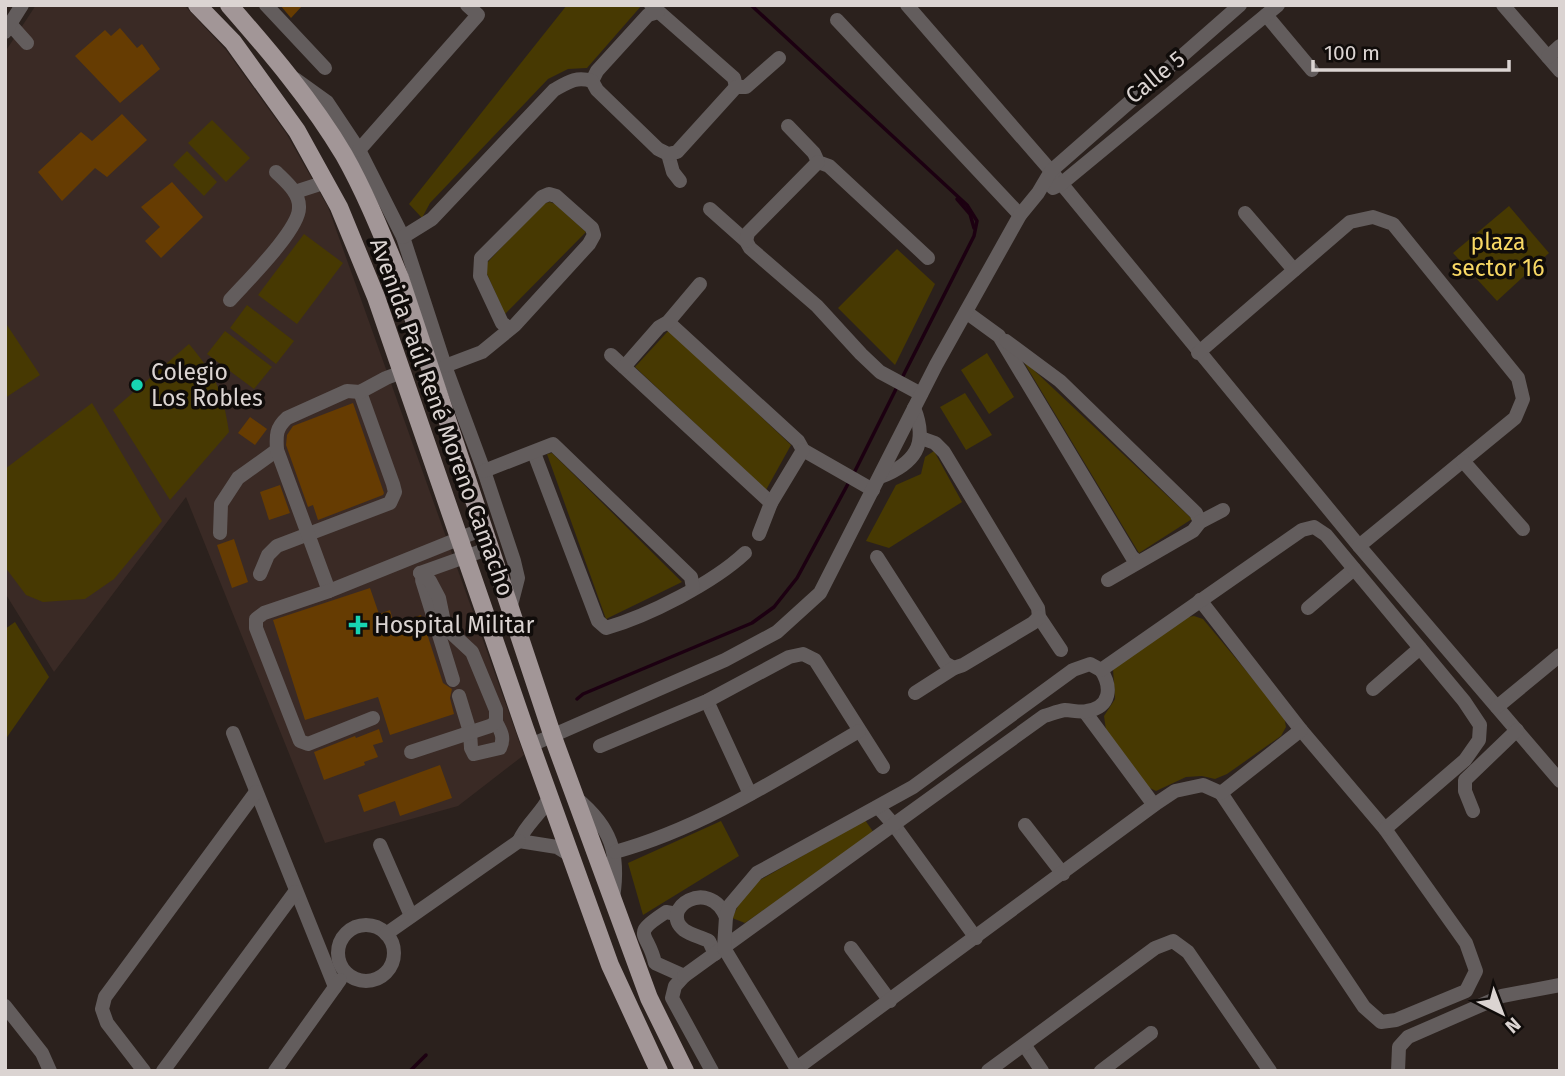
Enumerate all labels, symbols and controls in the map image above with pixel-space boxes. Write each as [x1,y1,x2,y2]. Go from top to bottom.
scale bar [1313,28,1509,72]
text: 100 m [1324,40,1380,66]
street label: Calle 5 [1120,45,1190,109]
park label: plaza sector 16 [1452,228,1544,282]
street label: Avenida Paúl René Moreno Camacho [364,234,520,600]
place label: Colegio Los Robles [151,358,263,412]
marker: Colegio Los Robles [129,377,145,393]
place label: Hospital Militar [374,611,534,639]
marker: Hospital Militar [348,615,368,635]
north arrow [1467,978,1537,1048]
text: N [1501,1012,1525,1038]

